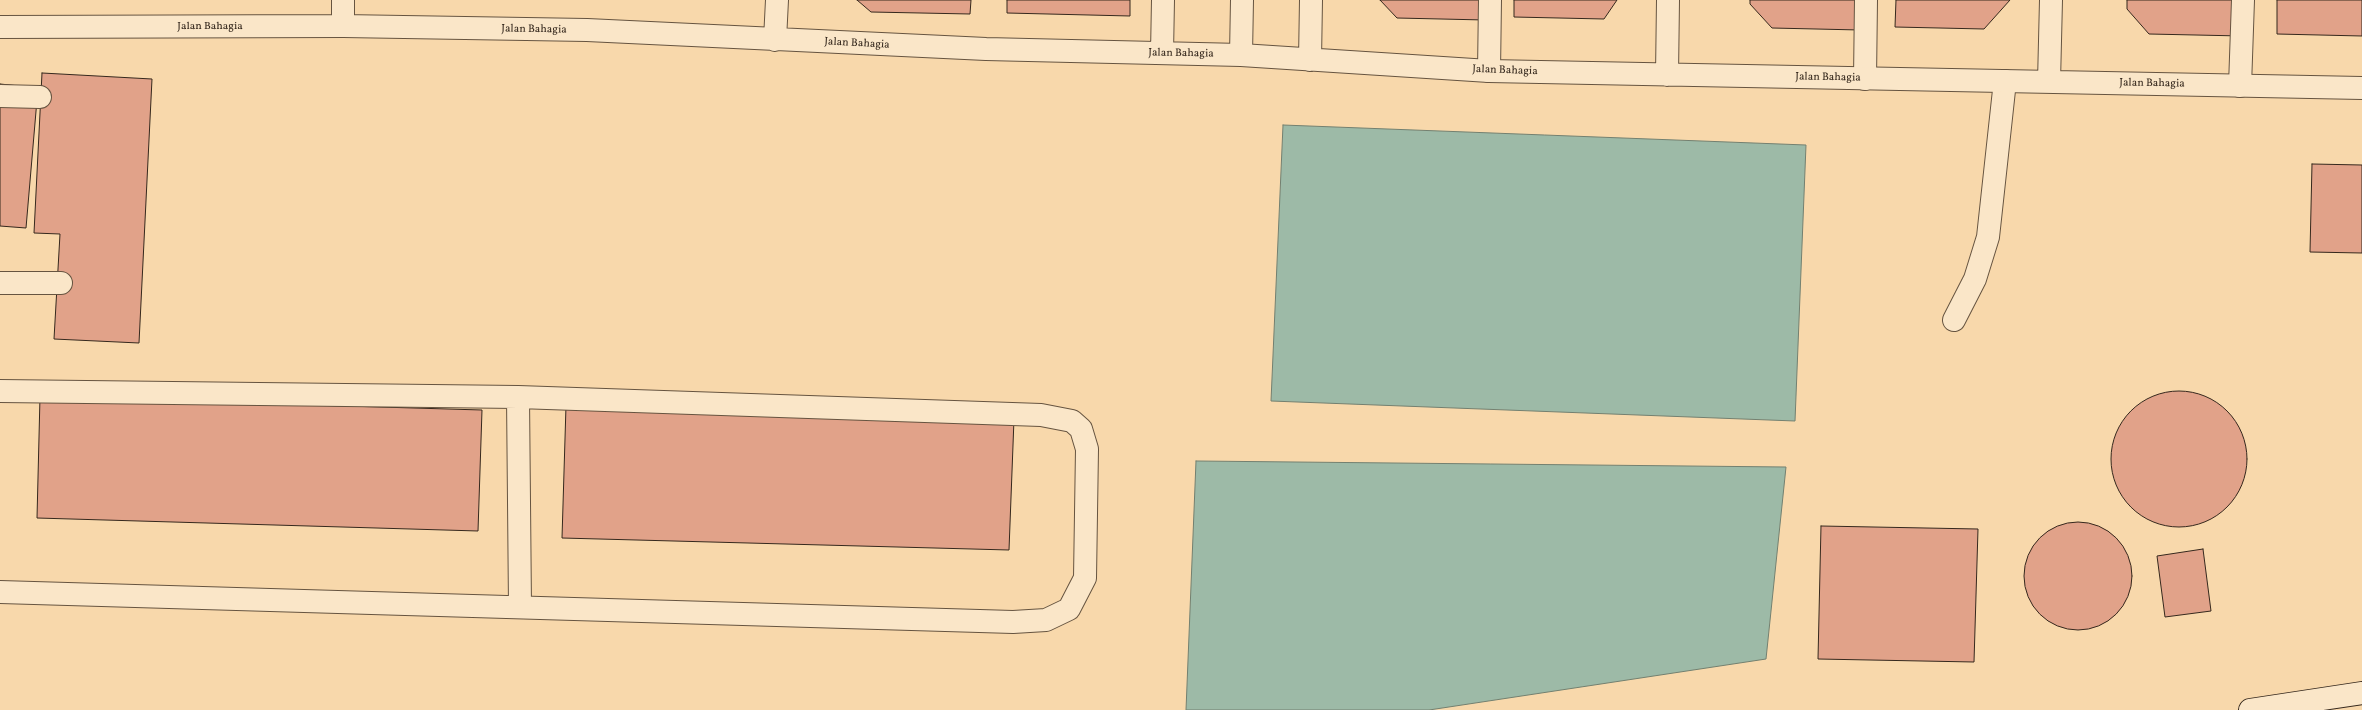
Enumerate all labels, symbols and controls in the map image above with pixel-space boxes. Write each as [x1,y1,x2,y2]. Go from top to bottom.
street label: Jalan Bahagia [177,20,243,34]
street label: Jalan Bahagia [501,23,567,37]
street label: Jalan Bahagia [824,36,890,52]
street label: Jalan Bahagia [1148,47,1214,61]
street label: Jalan Bahagia [1472,63,1538,79]
street label: Jalan Bahagia [1795,71,1861,85]
street label: Jalan Bahagia [2119,77,2185,91]

